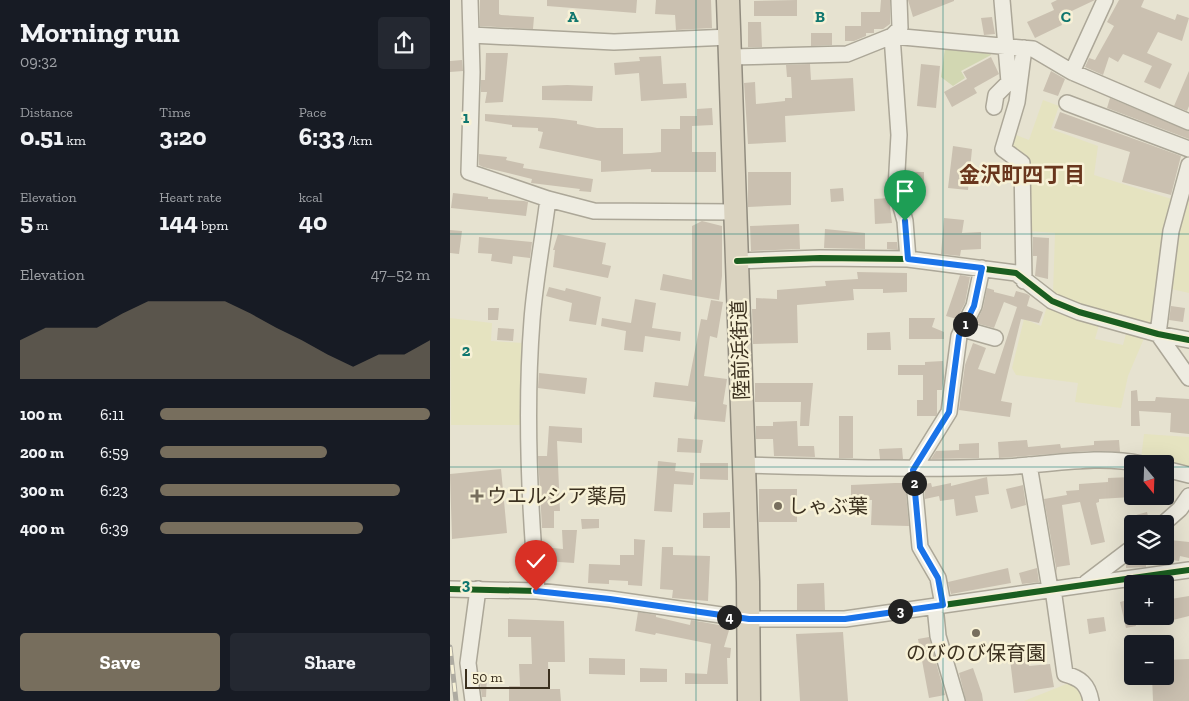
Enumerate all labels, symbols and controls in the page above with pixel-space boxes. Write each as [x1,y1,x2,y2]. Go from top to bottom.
text: A [568,7,579,26]
text: B [815,7,825,26]
text: C [1061,7,1071,26]
text: Morning run [20,16,180,49]
button: share [378,17,430,69]
text: 09:32 [20,52,57,71]
text: Distance [20,104,73,121]
text: Time [159,104,191,121]
text: Pace [299,104,326,121]
text: 1 [463,108,470,127]
text: 0.51 [20,121,63,151]
text: 3:20 [159,121,207,151]
text: 6:33 [299,121,345,151]
text: km [63,132,86,149]
text: /km [345,132,372,149]
district label: 金沢町四丁目 [959,162,1085,187]
pin [884,170,926,221]
icon: arrive [891,177,919,205]
text: Elevation [20,189,77,206]
text: Heart rate [159,189,222,206]
text: kcal [299,189,323,206]
text: 5 [20,206,33,236]
text: 144 [159,206,198,236]
text: 40 [299,206,327,236]
text: m [33,217,48,234]
text: bpm [198,217,228,234]
text: Elevation [20,265,85,284]
text: 47–52 m [371,265,430,284]
street label: 陸前浜街道 [726,300,754,400]
pin: 1 [952,312,978,336]
text: 1 [963,316,968,333]
text: 2 [462,341,471,360]
text: 100 m [20,405,62,424]
text: 6:11 [100,405,124,424]
text: 200 m [20,443,64,462]
text: 6:59 [100,443,129,462]
north arrow [1124,455,1174,505]
map controls [1124,455,1174,685]
pin: 2 [902,470,926,496]
text: 2 [911,475,918,492]
text: 300 m [20,481,64,500]
text: 6:23 [100,481,128,500]
place label: ウエルシア薬局 [487,484,627,508]
marker: ウエルシア薬局 [471,490,483,502]
place label: しゃぶ葉 [788,494,868,518]
marker: しゃぶ葉 [772,500,784,512]
button: layers [1124,515,1174,565]
text: 400 m [20,519,65,538]
text: 6:39 [100,519,128,538]
pin [515,540,557,591]
icon: check [522,547,550,575]
text: 3 [462,575,471,594]
button: + [1124,575,1174,625]
pin: 3 [888,598,912,624]
text: 3 [897,603,904,620]
pin: 4 [716,604,742,630]
text: 4 [726,609,733,626]
marker: のびのび保育園 [970,627,982,639]
button: Save [20,633,220,691]
button: Share [230,633,430,691]
button: − [1124,635,1174,685]
place label: のびのび保育園 [906,641,1046,665]
scale bar [465,666,550,689]
text: 50 m [472,669,503,686]

